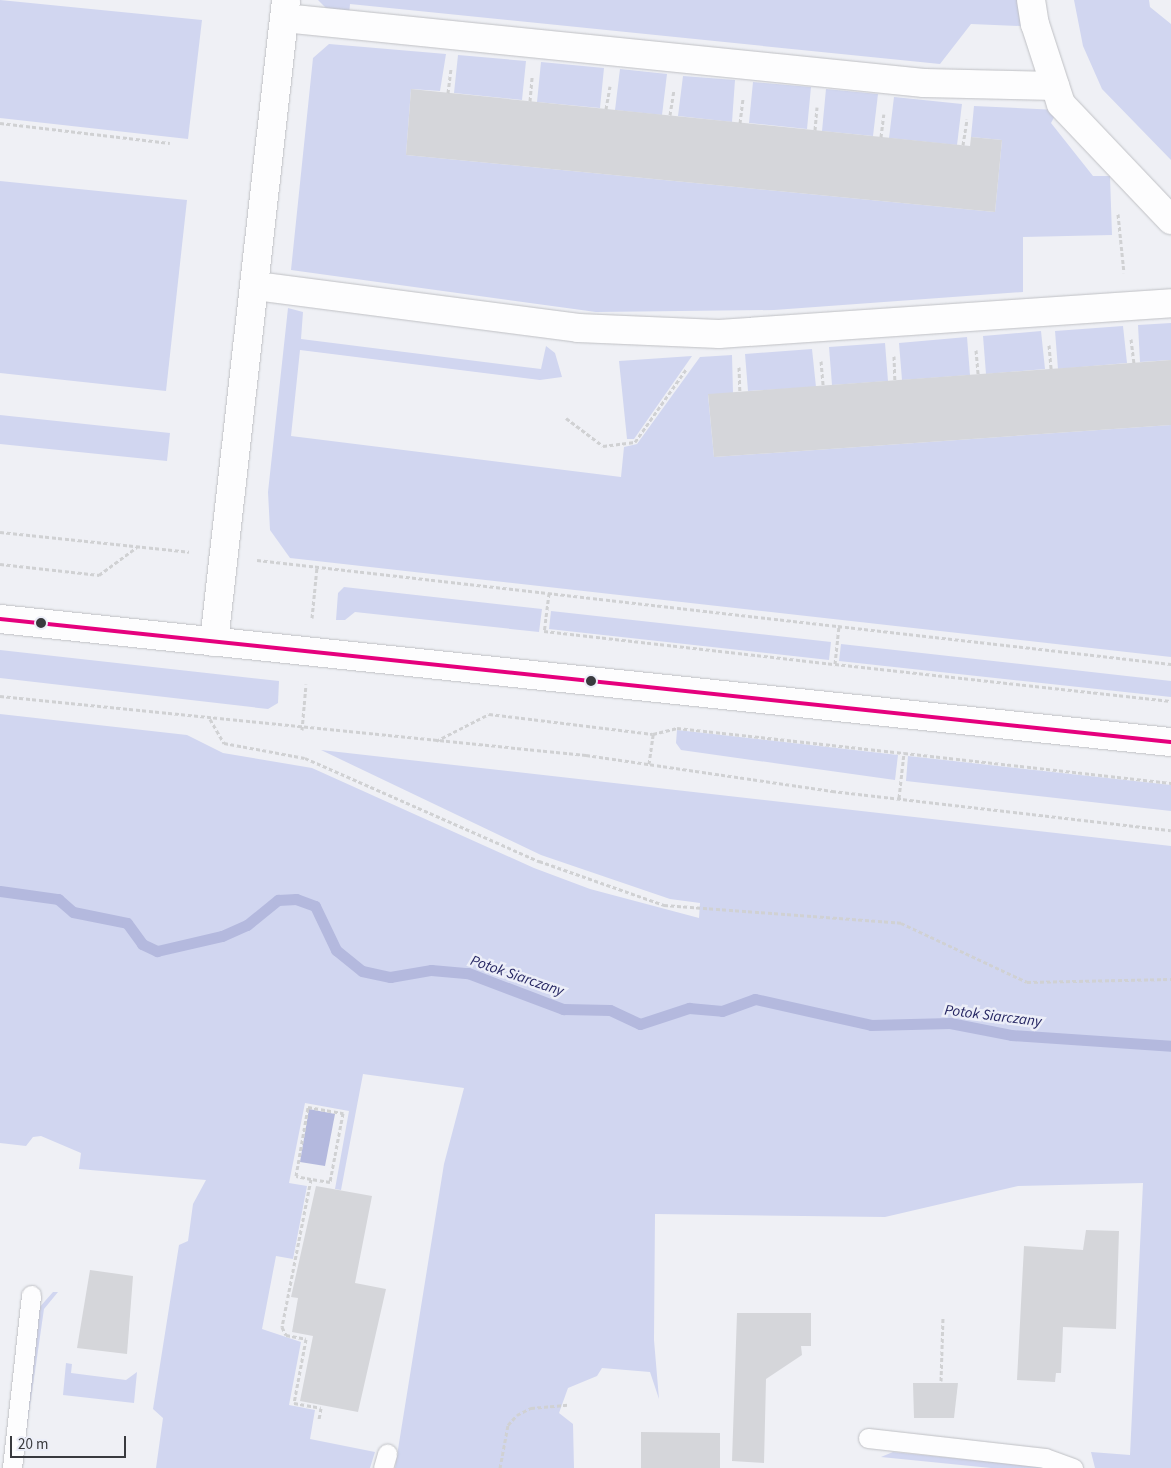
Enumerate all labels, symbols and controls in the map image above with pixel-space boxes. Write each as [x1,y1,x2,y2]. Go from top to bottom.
unlabelled marker [36,618,46,628]
unlabelled marker [586,676,596,686]
water label: Potok Siarczany [468,952,566,1000]
water label: Potok Siarczany [944,1001,1042,1031]
scale bar [12,1426,129,1458]
text: 20 m [18,1434,48,1455]

